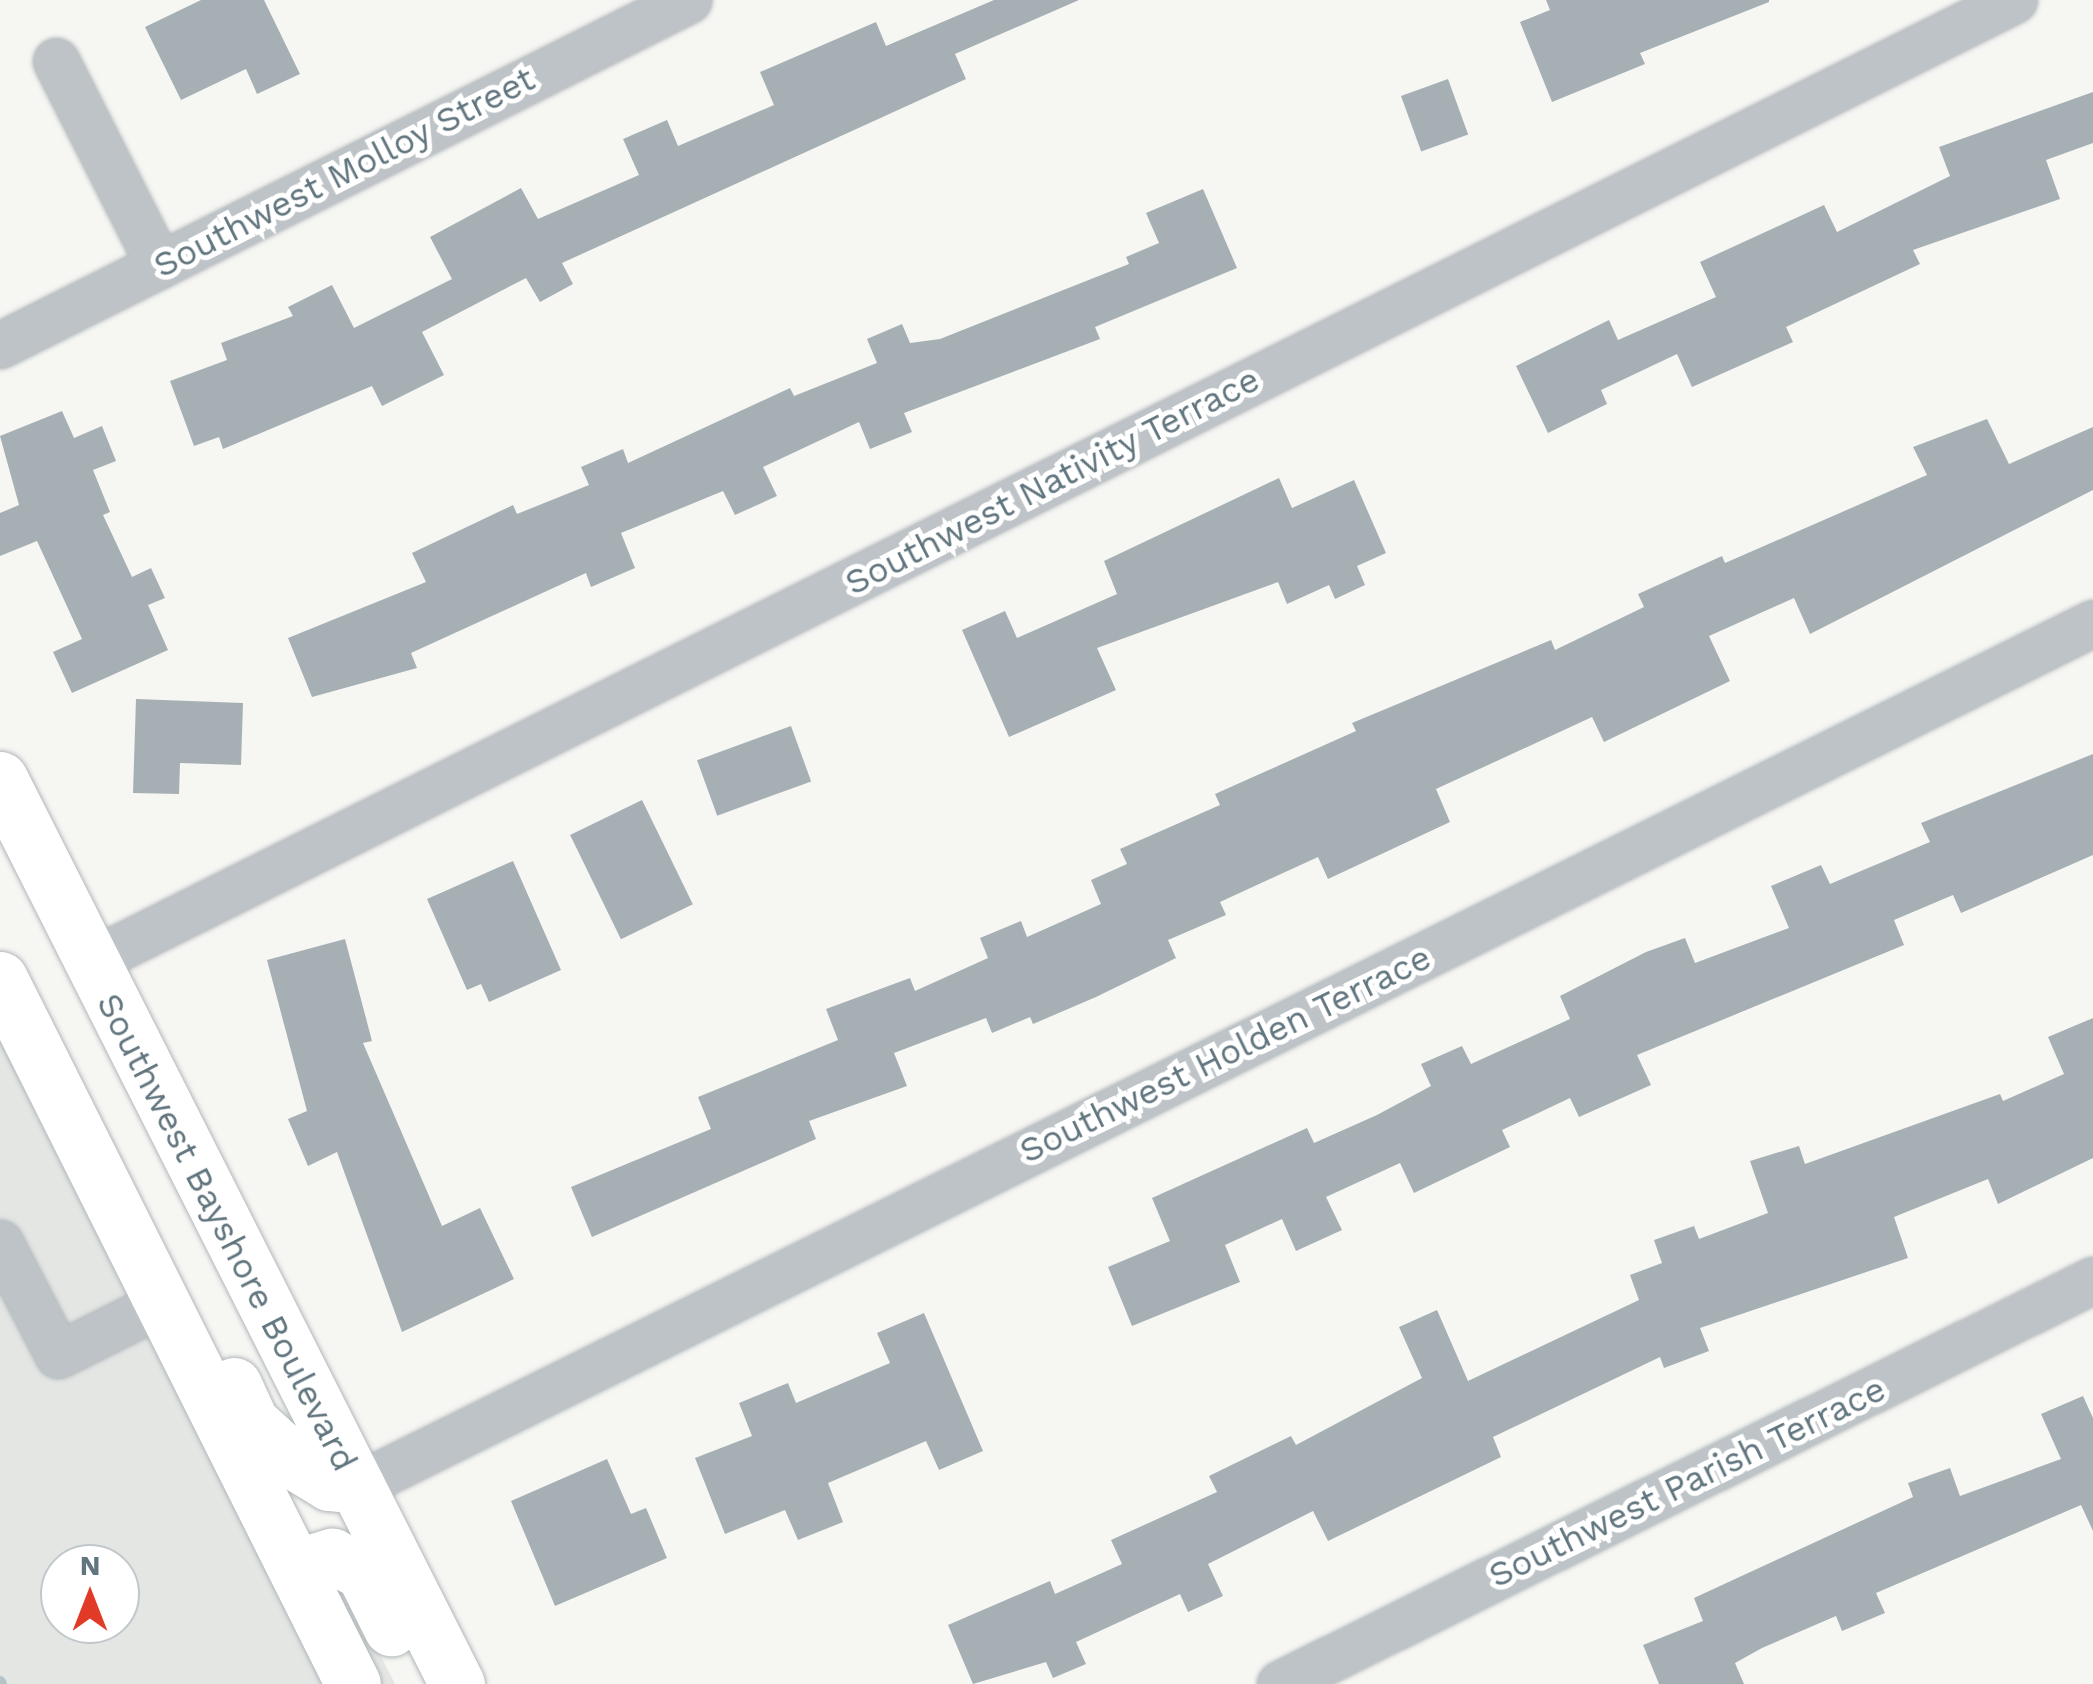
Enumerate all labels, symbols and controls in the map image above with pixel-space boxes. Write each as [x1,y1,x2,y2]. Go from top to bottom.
street label: Southwest Molloy Street [146,57,542,287]
street label: Southwest Nativity Terrace [837,358,1267,604]
street label: Southwest Holden Terrace [1012,936,1438,1172]
street label: Southwest Bayshore Boulevard [88,986,366,1478]
street label: Southwest Parish Terrace [1481,1367,1893,1597]
north arrow [40,1544,140,1644]
text: N [80,1549,100,1582]

